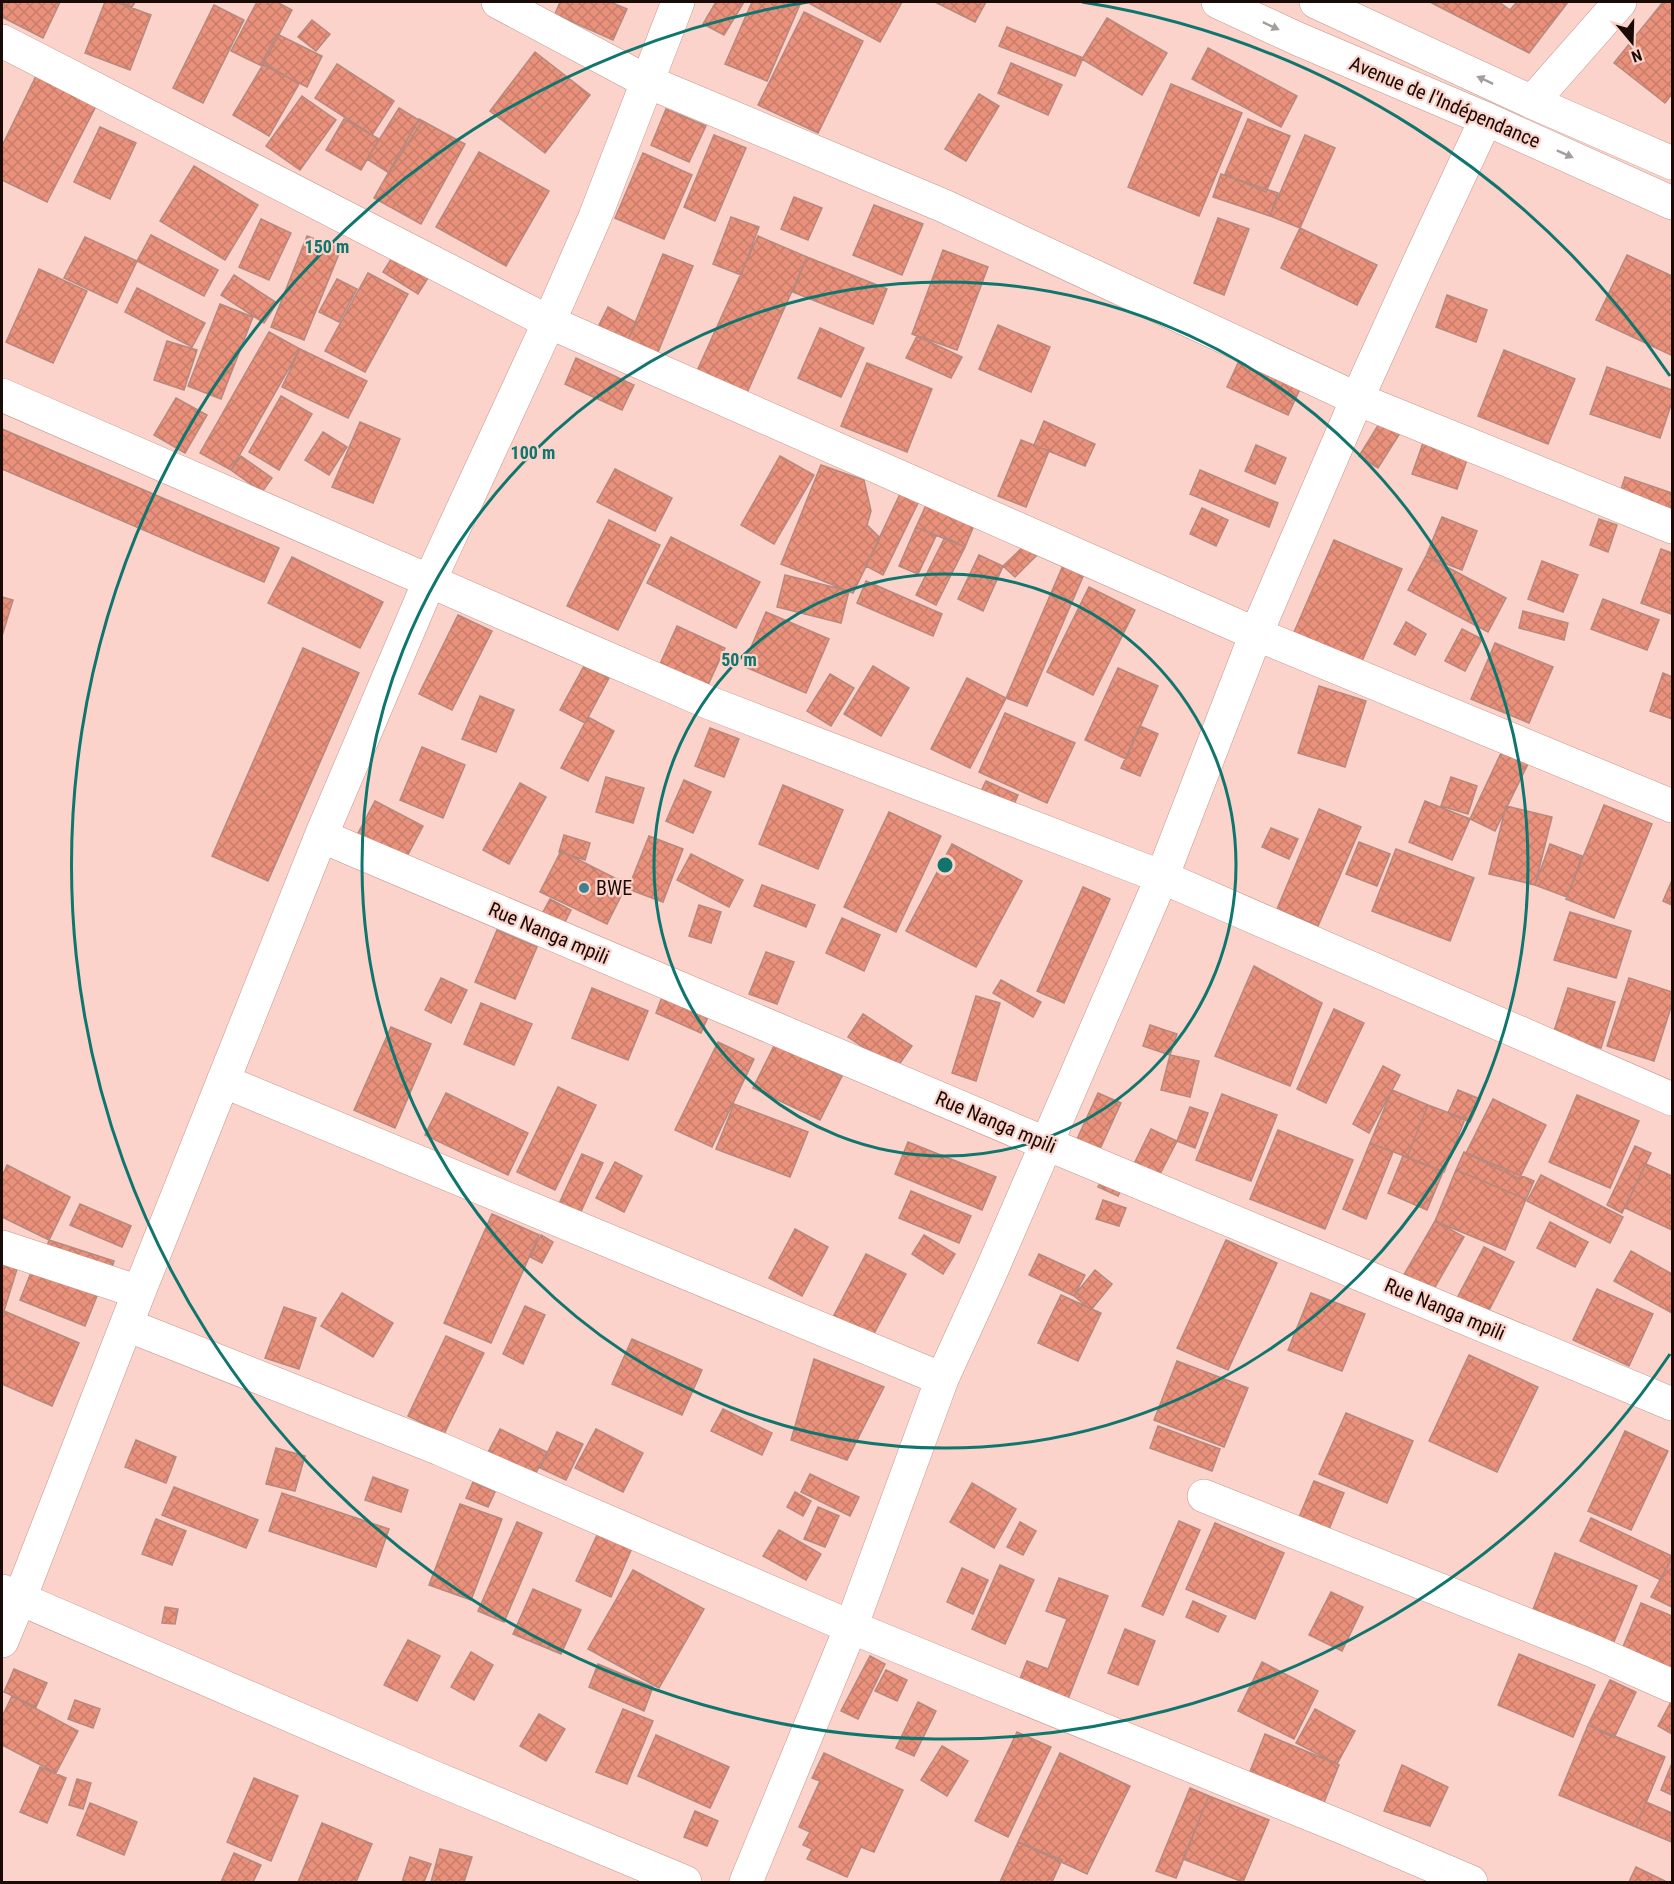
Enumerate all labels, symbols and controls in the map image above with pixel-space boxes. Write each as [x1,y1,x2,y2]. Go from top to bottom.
north arrow [1602,12,1662,72]
one-way arrow [1262,22,1279,31]
text: N [1629,45,1644,66]
street label: Avenue de l'Indépendance [1346,51,1544,153]
one-way arrow [1475,75,1493,85]
one-way arrow [1557,149,1575,159]
text: 150 m [305,236,349,257]
text: 100 m [511,442,555,463]
text: 50 m [721,649,757,670]
centre of rings [935,855,955,875]
place label: BWE [596,876,632,900]
marker: BWE [577,881,591,895]
street label: Rue Nanga mpili [485,897,613,969]
street label: Rue Nanga mpili [932,1086,1060,1158]
street label: Rue Nanga mpili [1381,1273,1509,1345]

